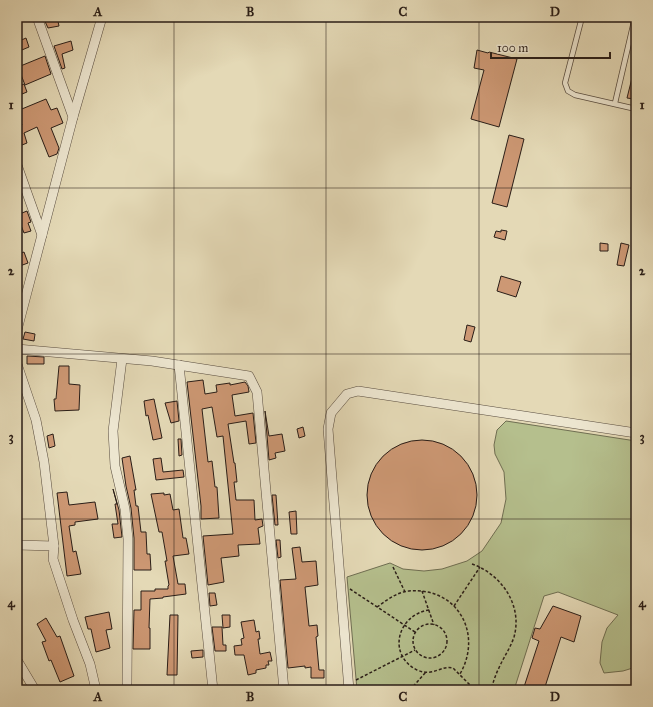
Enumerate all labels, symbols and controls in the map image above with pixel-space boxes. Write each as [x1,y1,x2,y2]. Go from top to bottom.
text: A [93,4,103,20]
text: B [246,4,255,20]
text: C [399,4,408,20]
text: D [550,4,560,20]
scale bar [491,34,610,60]
text: 100 m [497,41,528,55]
text: 1 [8,97,14,113]
text: 1 [639,97,645,113]
text: 2 [8,263,15,279]
text: 2 [639,263,646,279]
text: 3 [8,429,14,445]
text: 3 [639,429,645,445]
text: 4 [7,595,15,611]
text: 4 [638,595,646,611]
text: A [93,689,103,705]
text: B [246,689,255,705]
text: C [399,689,408,705]
text: D [550,689,560,705]

